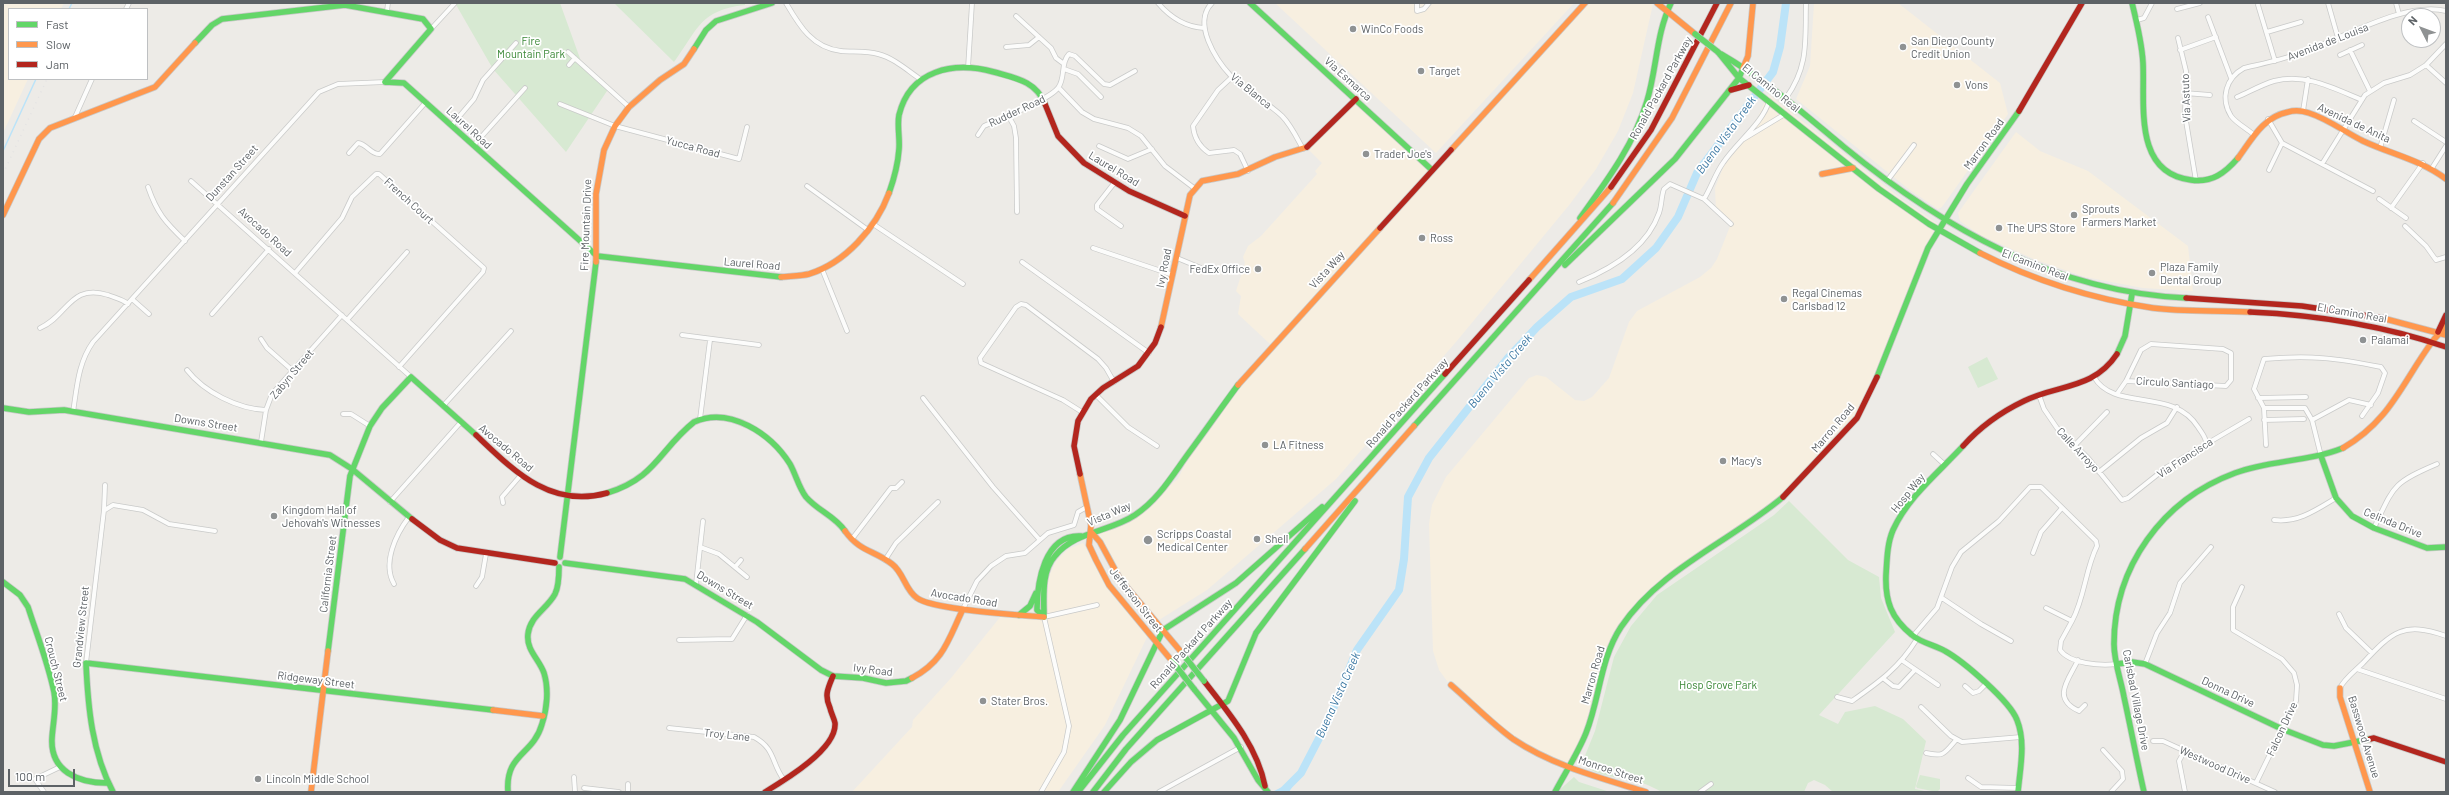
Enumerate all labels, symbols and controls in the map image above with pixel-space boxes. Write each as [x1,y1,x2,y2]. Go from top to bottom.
legend [8,8,148,80]
north arrow [2401,8,2441,48]
text: N [2405,13,2420,27]
text: Fast [46,17,69,31]
street label: Avenida de Louisa [2286,20,2370,64]
place label: WinCo Foods [1361,22,1423,36]
marker: WinCo Foods [1348,24,1358,34]
park label: Fire Mountain Park [497,34,565,60]
street label: Ronald Packard Parkway [1627,34,1695,142]
place label: San Diego County Credit Union [1911,34,1994,60]
text: Slow [46,37,71,51]
marker: San Diego County Credit Union [1898,42,1908,52]
street label: Via Esmarca [1322,54,1374,104]
text: Jam [46,57,69,71]
street label: El Camino Real [1740,61,1802,115]
place label: Target [1429,64,1460,78]
marker: Target [1416,66,1426,76]
street label: Via Blanca [1228,70,1274,112]
street label: Via Astuto [2179,73,2193,123]
place label: Vons [1965,78,1988,92]
marker: Vons [1952,80,1962,90]
street label: Rudder Road [987,92,1047,130]
water label: Buena Vista Creek [1693,93,1759,177]
street label: Avenida de Anita [2315,100,2393,146]
street label: Laurel Road [444,104,494,152]
street label: Marron Road [1961,116,2007,172]
street label: Yucca Road [665,133,721,161]
street label: Dunstan Street [203,142,261,204]
place label: Trader Joe's [1374,147,1432,161]
street label: Laurel Road [1086,149,1142,189]
marker: Trader Joe's [1361,149,1371,159]
street label: French Court [381,175,437,227]
street label: Fire Mountain Drive [578,179,594,271]
place label: Sprouts Farmers Market [2082,202,2156,228]
street label: Avocado Road [236,205,294,259]
marker: Sprouts Farmers Market [2069,210,2079,220]
place label: The UPS Store [2007,221,2076,235]
marker: The UPS Store [1994,223,2004,233]
place label: Ross [1430,231,1453,245]
marker: Ross [1417,233,1427,243]
street label: El Camino Real [2000,246,2070,284]
street label: Ivy Road [1154,247,1174,289]
street label: Vista Way [1307,248,1347,292]
street label: Laurel Road [723,255,781,273]
place label: Plaza Family Dental Group [2160,260,2222,286]
place label: FedEx Office [1190,262,1250,276]
marker: FedEx Office [1253,264,1263,274]
marker: Plaza Family Dental Group [2147,268,2157,278]
place label: Regal Cinemas Carlsbad 12 [1792,286,1862,312]
marker: Regal Cinemas Carlsbad 12 [1779,294,1789,304]
street label: El Camino Real [2316,300,2388,326]
water label: Buena Vista Creek [1465,331,1535,411]
place label: Palamai [2371,333,2409,347]
marker: Palamai [2358,335,2368,345]
street label: Zabyn Street [267,346,317,402]
street label: Ronald Packard Parkway [1363,355,1451,451]
street label: Circulo Santiago [2136,374,2214,392]
street label: Marron Road [1809,401,1857,455]
street label: Downs Street [173,411,239,435]
street label: Avocado Road [476,421,536,475]
street label: Calle Arroyo [2054,425,2102,475]
street label: Via Francisca [2155,435,2215,481]
place label: LA Fitness [1273,438,1324,452]
marker: LA Fitness [1260,440,1270,450]
place label: Macy's [1731,454,1762,468]
marker: Macy's [1718,456,1728,466]
street label: Hosp Way [1888,471,1928,515]
street label: Vista Way [1085,499,1133,529]
place label: Kingdom Hall of Jehovah's Witnesses [282,503,380,529]
street label: Celinda Drive [2362,505,2424,541]
marker: Kingdom Hall of Jehovah's Witnesses [269,511,279,521]
place label: Scripps Coastal Medical Center [1157,527,1231,553]
place label: Shell [1265,532,1288,546]
marker: Scripps Coastal Medical Center [1142,534,1154,546]
marker: Shell [1252,534,1262,544]
street label: California Street [317,535,339,613]
street label: Jefferson Street [1107,565,1165,635]
street label: Downs Street [694,568,756,612]
street label: Grandview Street [70,585,92,669]
street label: Avocado Road [930,586,998,610]
street label: Ronald Packard Parkway [1147,596,1235,692]
street label: Crouch Street [42,635,70,703]
street label: Marron Road [1578,644,1608,706]
street label: Carlsbad Village Drive [2120,649,2152,751]
water label: Buena Vista Creek [1313,650,1363,740]
street label: Ivy Road [853,661,893,679]
street label: Ridgeway Street [277,669,355,691]
street label: Donna Drive [2199,674,2257,710]
park label: Hosp Grove Park [1679,678,1757,692]
place label: Stater Bros. [991,694,1048,708]
street label: Basswood Avenue [2345,694,2383,780]
marker: Stater Bros. [978,696,988,706]
street label: Falcon Drive [2264,700,2300,758]
street label: Troy Lane [703,726,751,744]
street label: Westwood Drive [2177,743,2253,787]
street label: Monroe Street [1577,753,1645,787]
scale bar [10,761,77,787]
text: 100 m [15,769,45,783]
place label: Lincoln Middle School [266,772,369,786]
marker: Lincoln Middle School [253,774,263,784]

